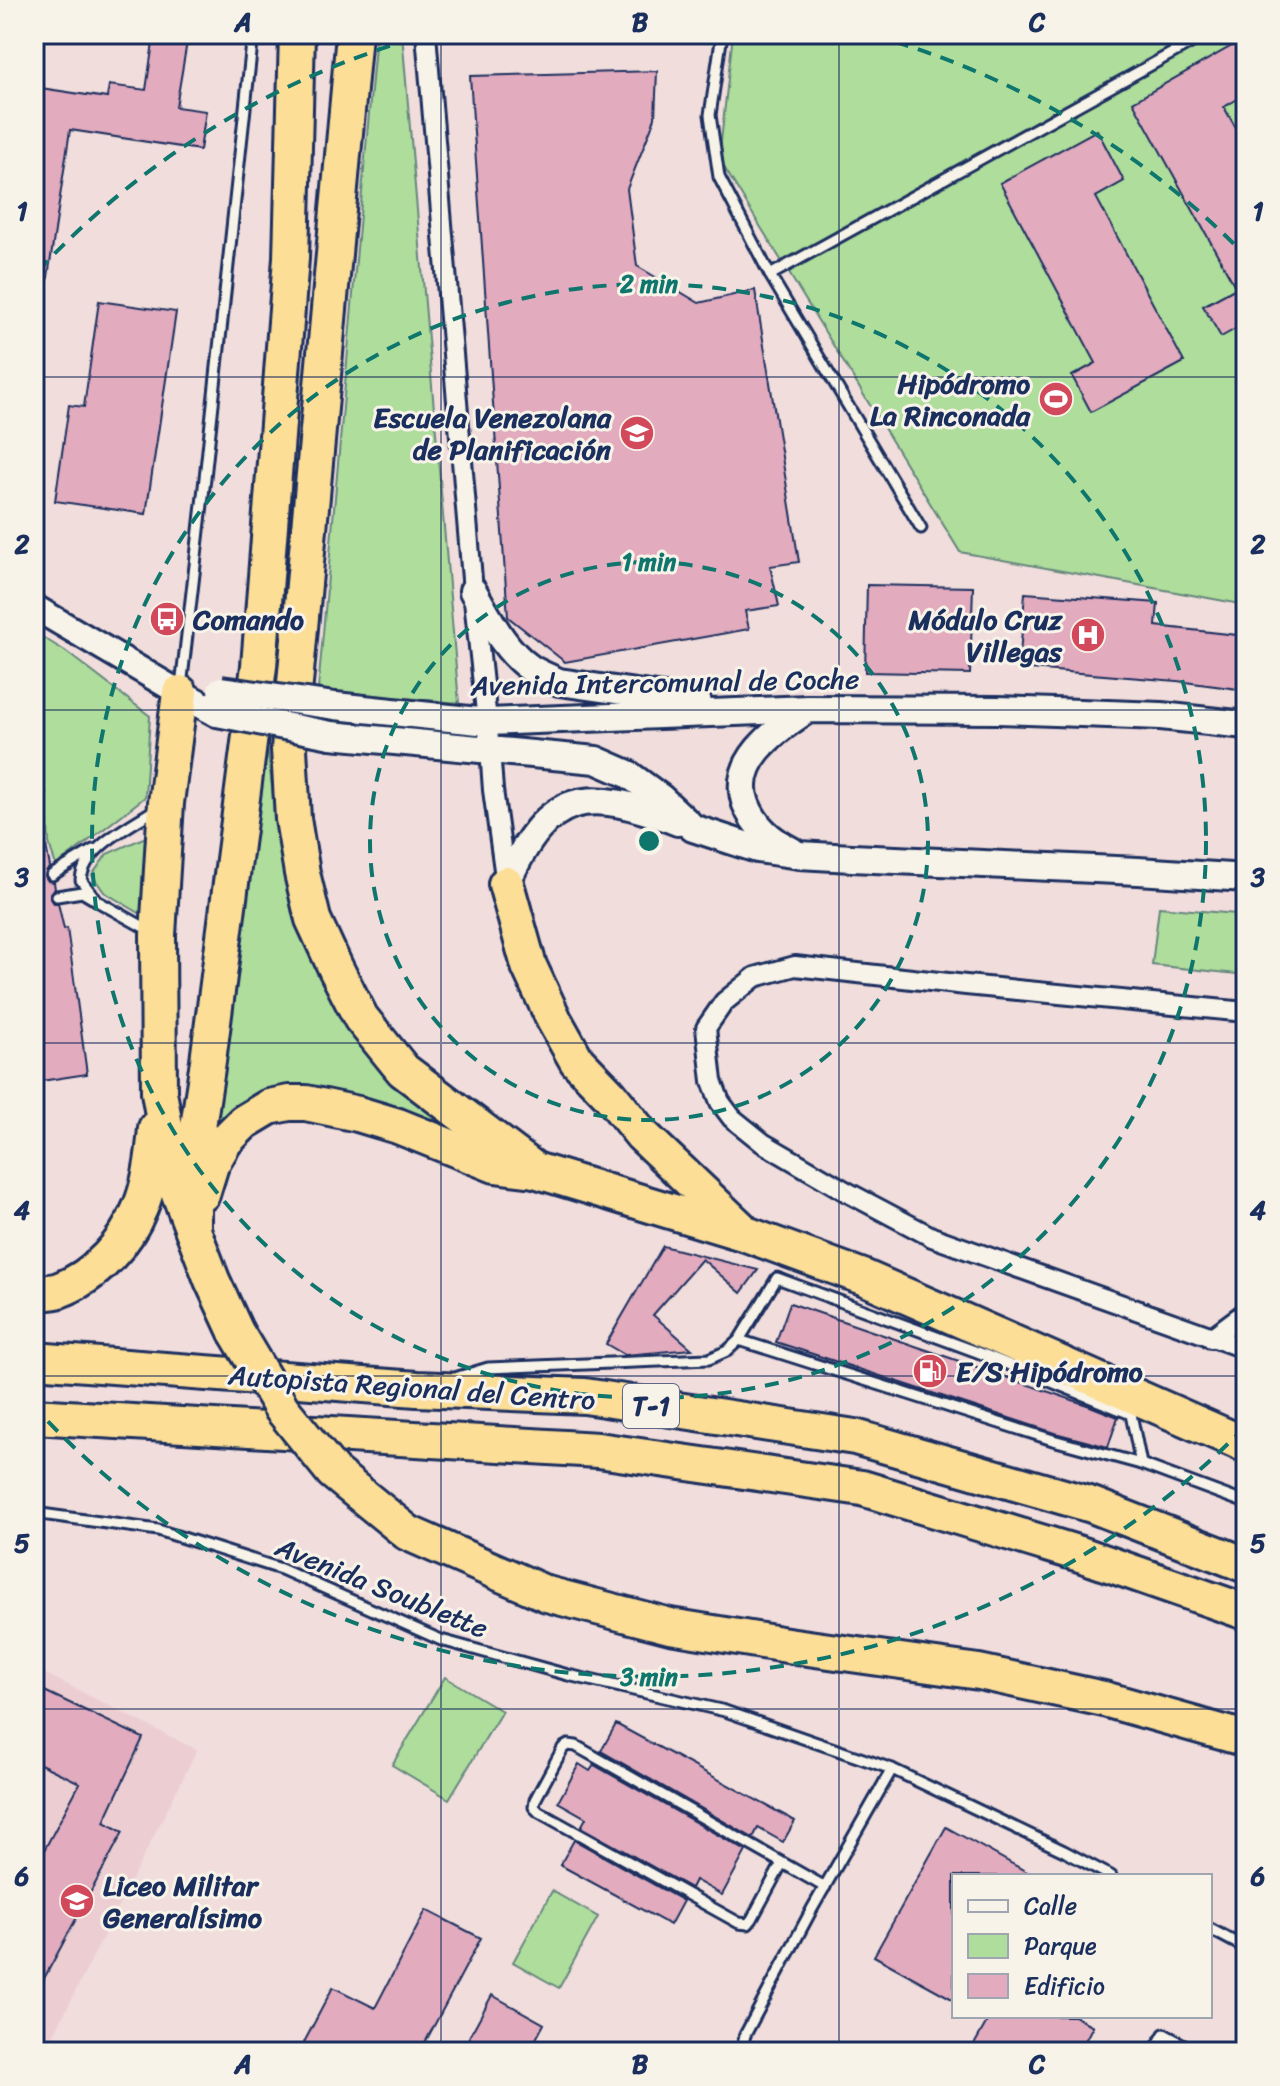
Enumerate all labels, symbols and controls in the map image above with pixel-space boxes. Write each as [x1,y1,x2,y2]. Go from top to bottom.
text: A [233,0,252,45]
text: B [632,0,649,45]
text: C [1028,0,1046,45]
text: 1 [16,188,28,234]
text: 1 [1252,188,1264,234]
text: 2 min [619,263,678,305]
place label: Hipódromo La Rinconada [870,359,1031,440]
sports icon: Hipódromo La Rinconada [1037,380,1075,418]
place label: Escuela Venezolana de Planificación [373,393,612,474]
school or university icon: Escuela Venezolana de Planificación [618,414,656,452]
text: 2 [13,521,30,567]
text: 2 [1249,521,1266,567]
text: 1 min [622,541,676,583]
place label: Comando [192,595,304,644]
place label: Módulo Cruz Villegas [907,595,1064,676]
bus stop icon: Comando [148,600,186,638]
hospital icon: Módulo Cruz Villegas [1069,616,1107,654]
street label: Avenida Intercomunal de Coche [469,655,860,710]
centre of rings [635,827,663,855]
text: 3 [14,854,30,900]
text: 3 [1250,854,1266,900]
text: 4 [14,1187,30,1233]
text: 4 [1250,1187,1266,1233]
place label: E/S Hipódromo [956,1347,1143,1396]
street label: Autopista Regional del Centro [226,1350,597,1425]
fuel station icon: E/S Hipódromo [911,1352,949,1390]
road number: T-1 [623,1384,679,1428]
text: 5 [14,1520,30,1566]
text: 5 [1250,1520,1266,1566]
street label: Avenida Soublette [267,1522,496,1652]
text: 3 min [619,1656,678,1698]
text: 6 [14,1853,30,1899]
text: 6 [1250,1853,1266,1899]
place label: Liceo Militar Generalísimo [103,1861,263,1942]
legend [952,1874,1212,2018]
school or university icon: Liceo Militar Generalísimo [58,1882,96,1920]
text: Calle [1024,1885,1077,1927]
text: Parque [1024,1925,1097,1967]
text: Edificio [1024,1965,1105,2007]
text: A [233,2041,252,2086]
text: B [632,2041,649,2086]
text: C [1028,2041,1046,2086]

